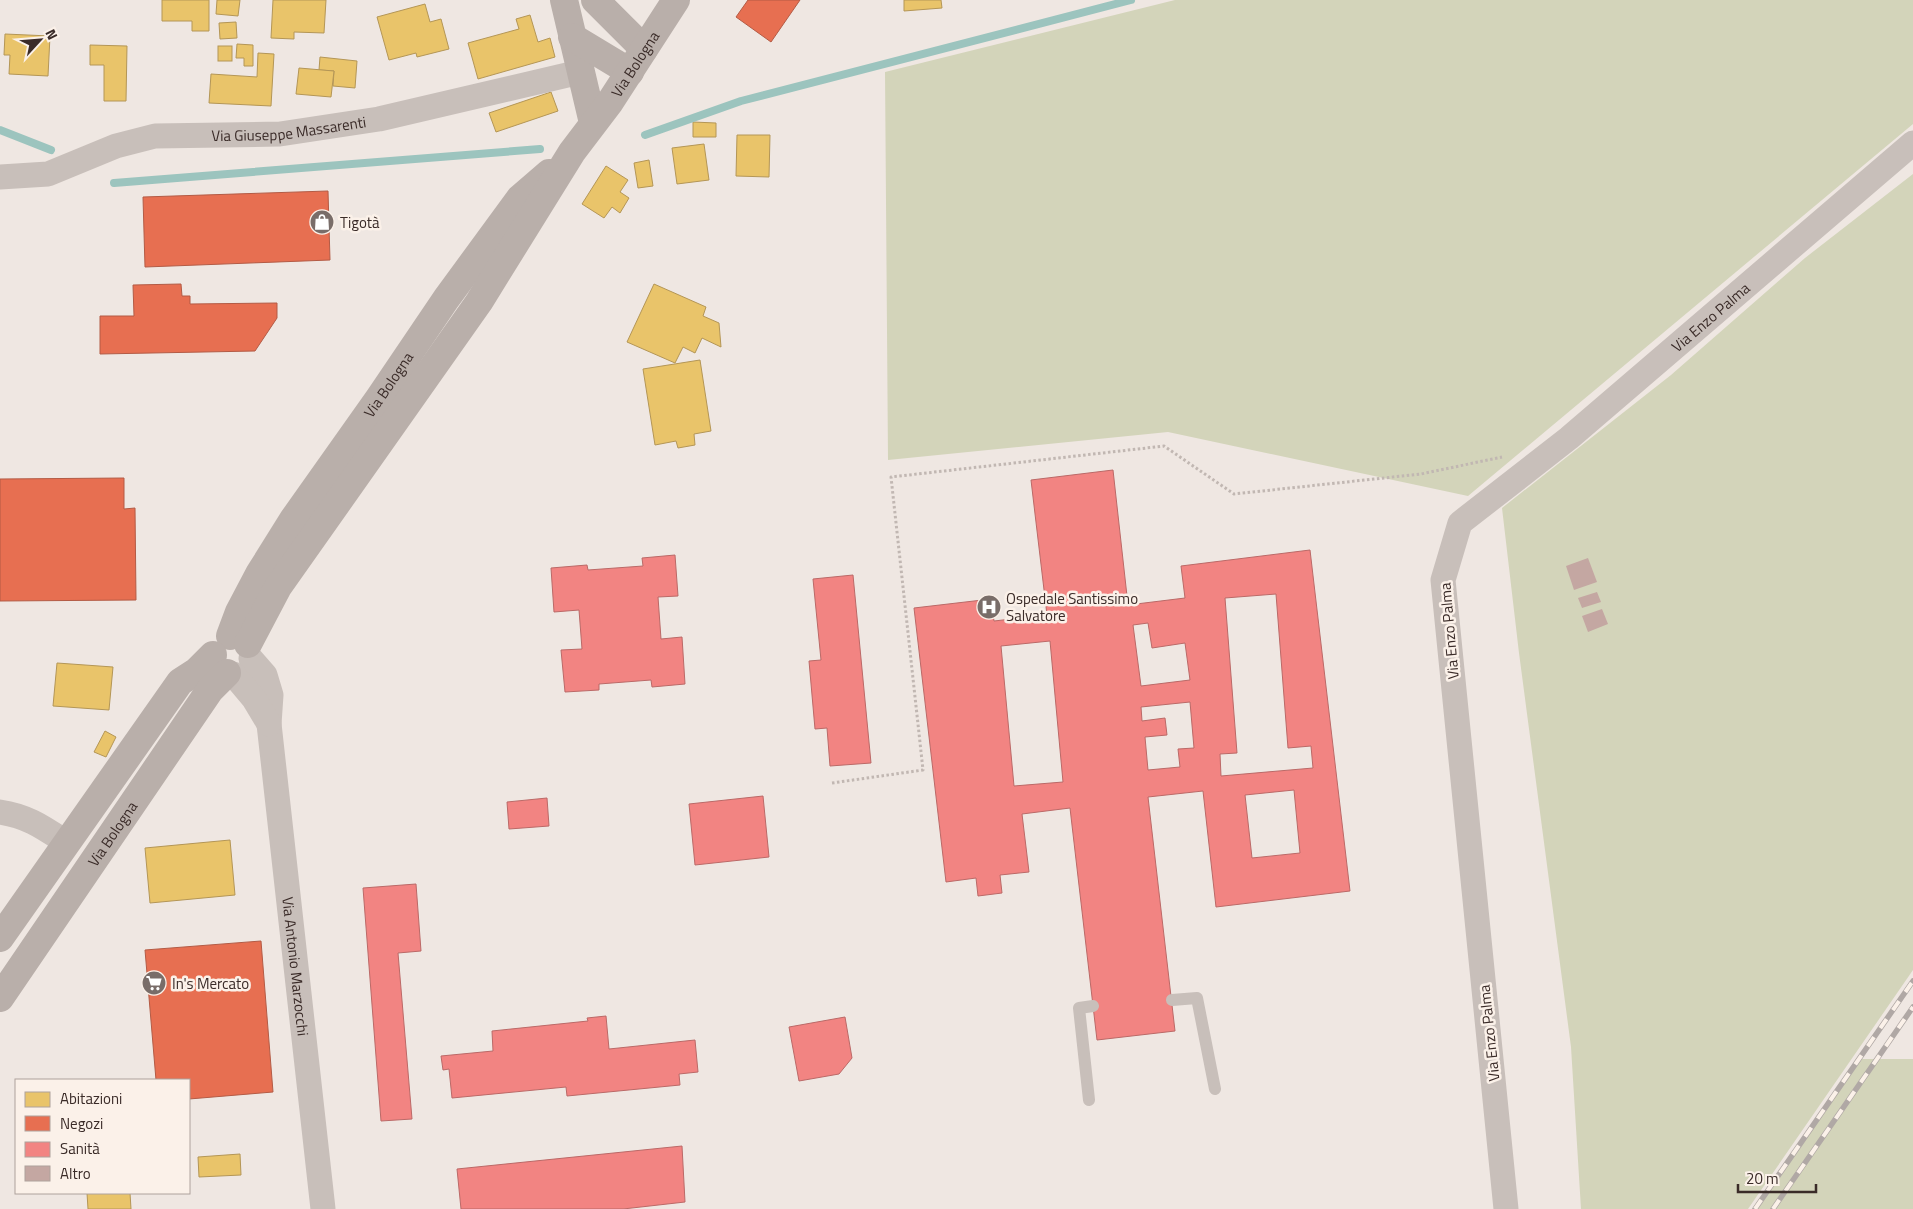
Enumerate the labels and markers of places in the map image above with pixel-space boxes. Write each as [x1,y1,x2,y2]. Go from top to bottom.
shop icon: Tigotà [309,209,335,235]
place label: Tigotà [340,211,380,234]
place label: Ospedale Santissimo Salvatore [1006,587,1138,627]
hospital icon: Ospedale Santissimo Salvatore [976,594,1002,620]
supermarket icon: In's Mercato [141,970,167,996]
place label: In's Mercato [172,972,249,995]

